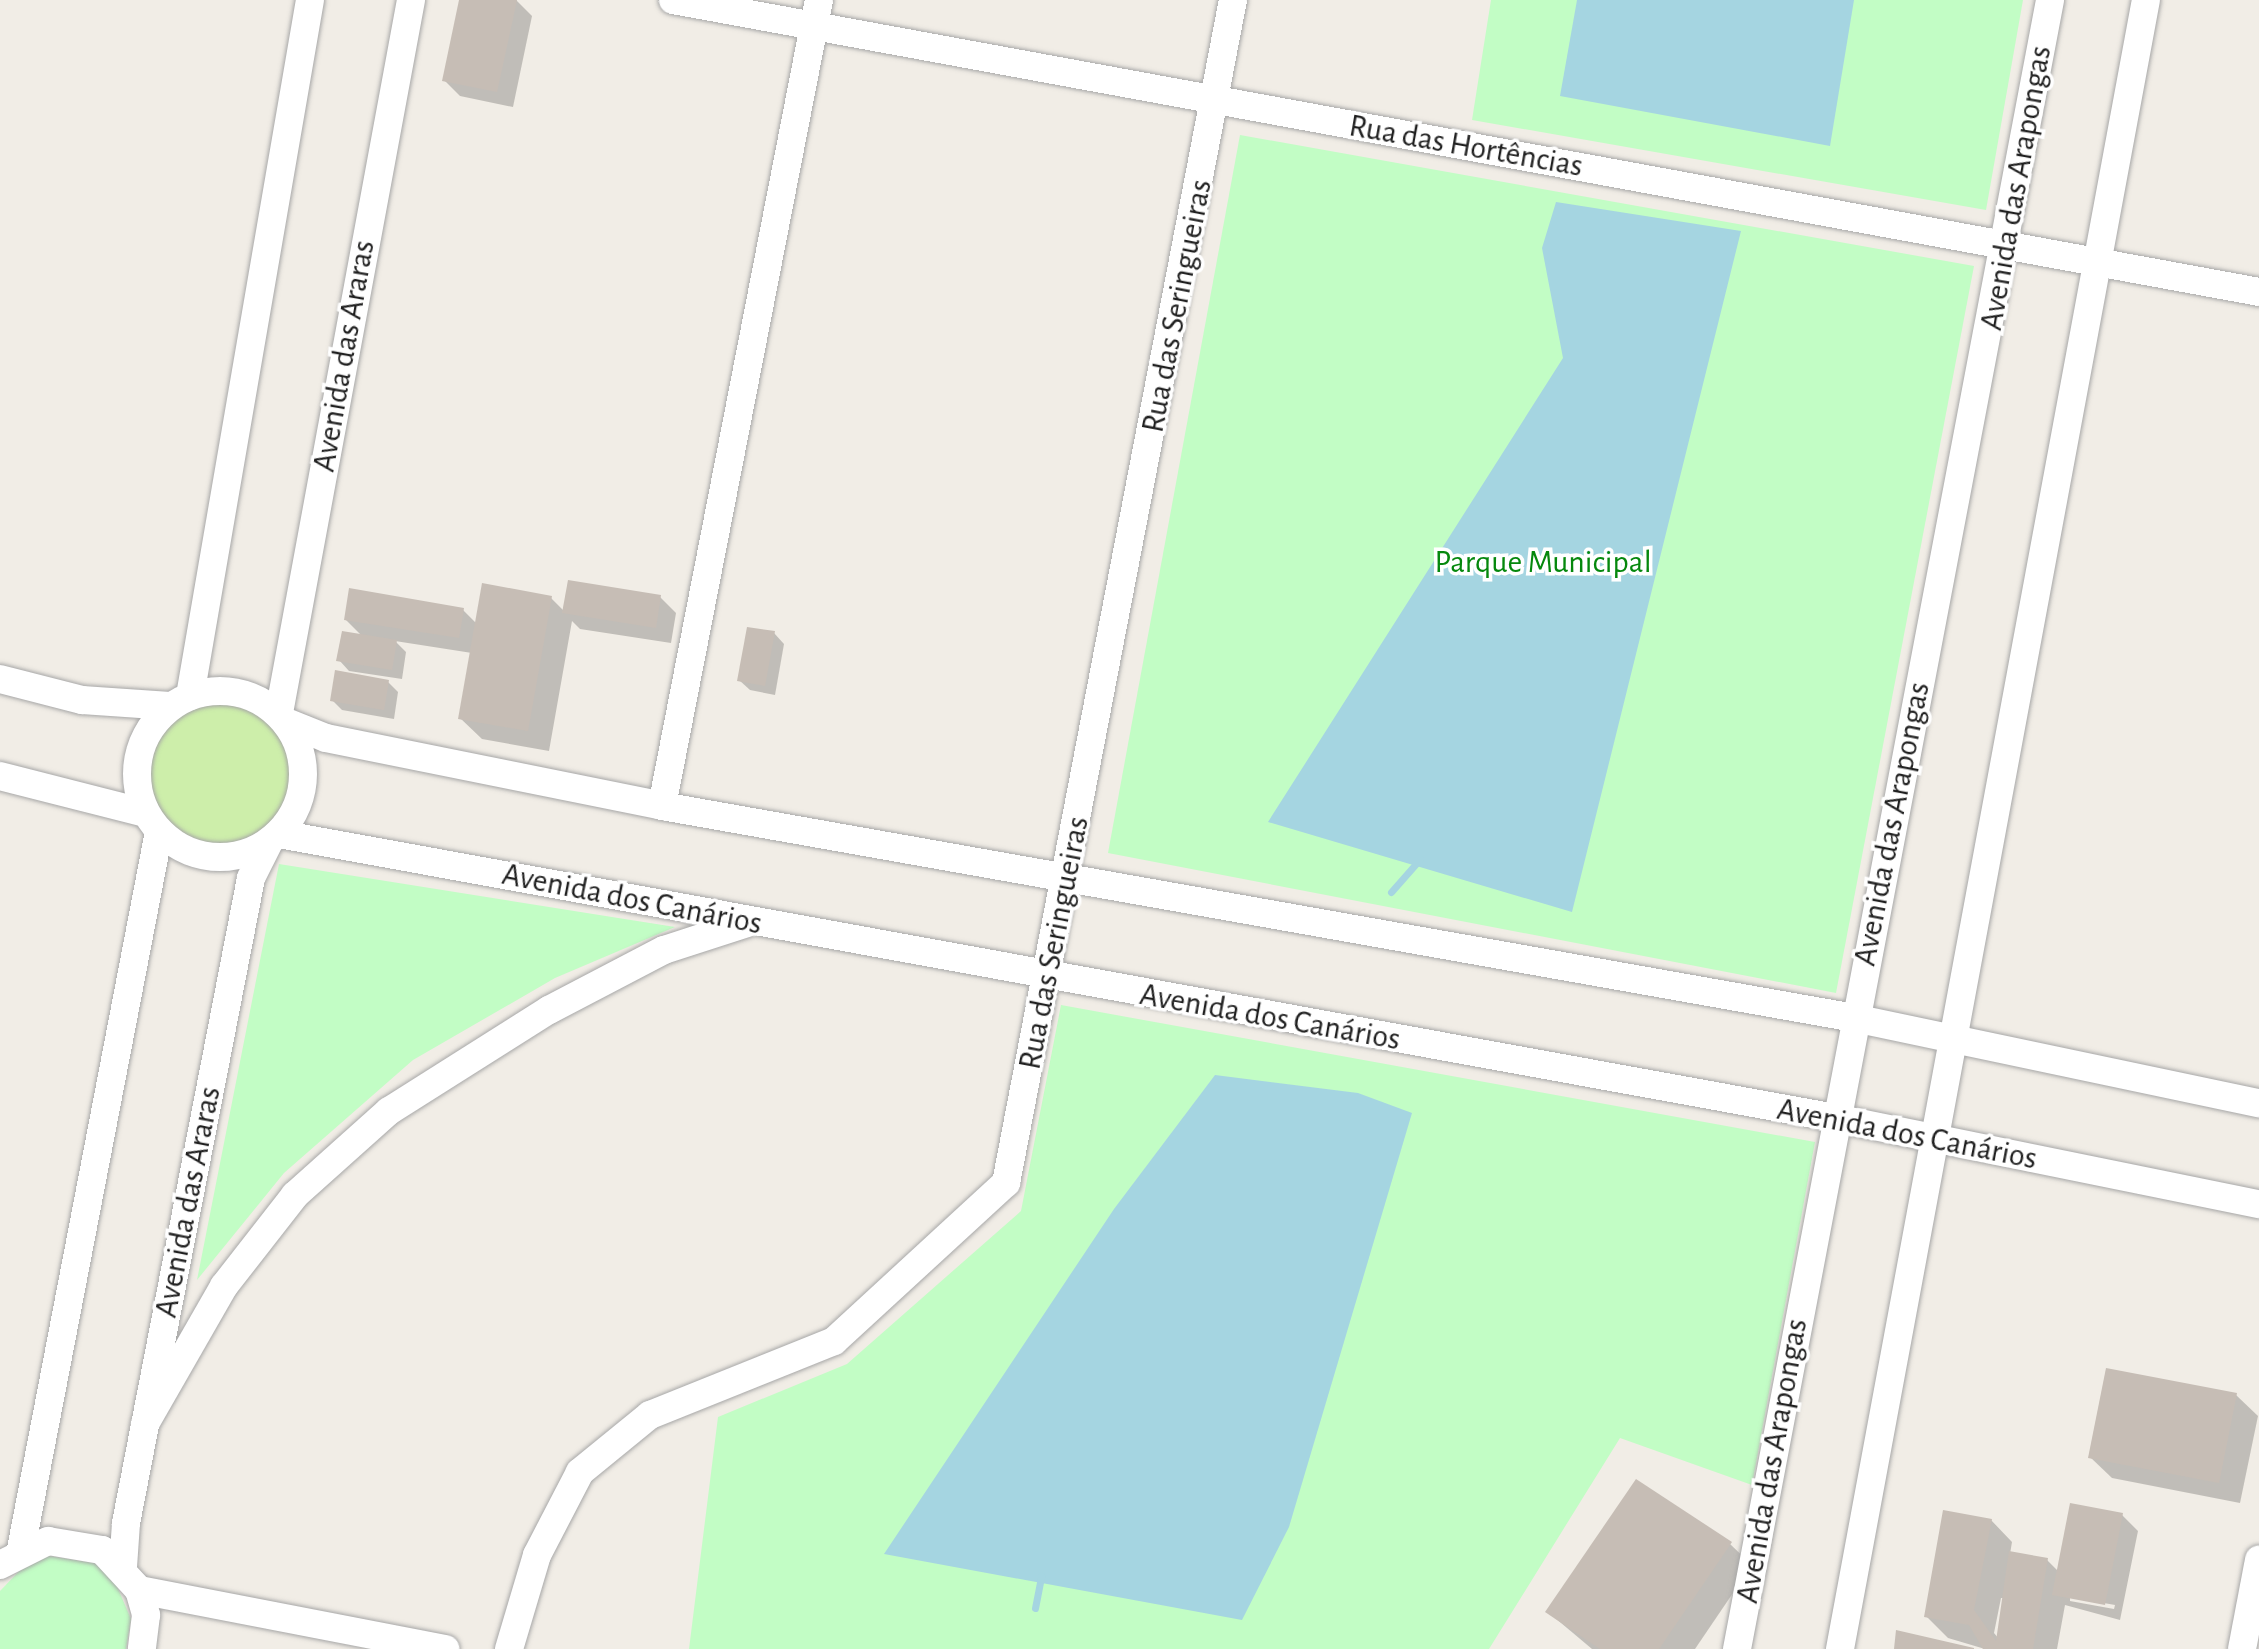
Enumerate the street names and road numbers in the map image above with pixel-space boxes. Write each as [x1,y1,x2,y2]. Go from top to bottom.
street label: Avenida das Arapongas [1972,43,2060,333]
street label: Rua das Hortências [1346,107,1586,185]
street label: Rua das Seringueiras [1134,176,1220,436]
street label: Avenida das Araras [305,237,383,475]
street label: Avenida das Arapongas [1846,679,1938,969]
street label: Rua das Seringueiras [1011,813,1097,1073]
street label: Avenida dos Canários [499,855,765,943]
street label: Avenida dos Canários [1137,975,1403,1059]
street label: Avenida das Araras [147,1083,229,1321]
street label: Avenida dos Canários [1774,1090,2040,1178]
street label: Avenida das Arapongas [1728,1316,1816,1606]

